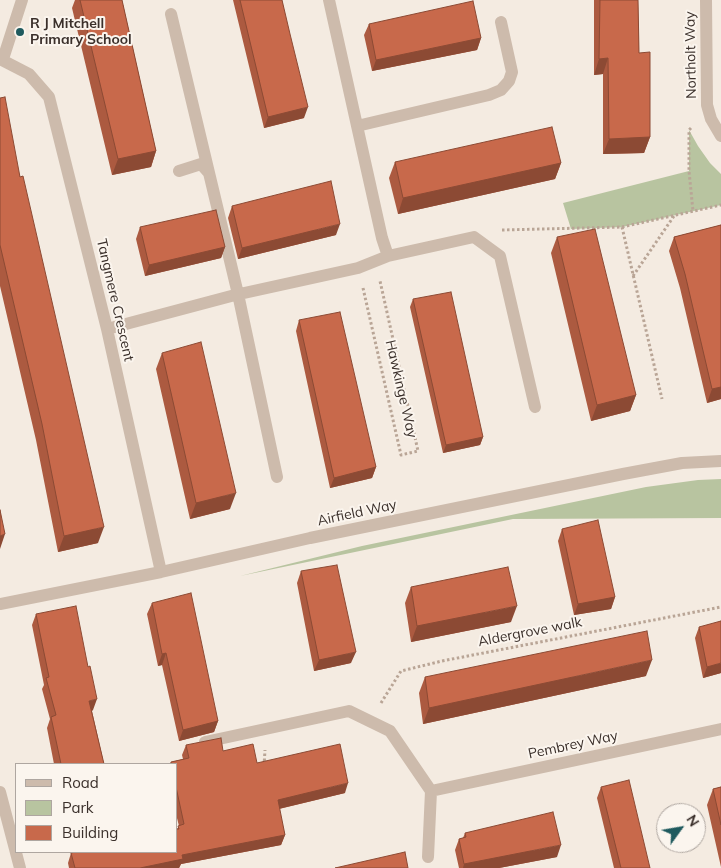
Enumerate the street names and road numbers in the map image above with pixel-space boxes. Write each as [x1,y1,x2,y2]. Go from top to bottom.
street label: Northolt Way [682,11,700,99]
street label: Tangmere Crescent [93,237,137,363]
street label: Hawkinge Way [382,338,420,440]
street label: Airfield Way [316,496,398,530]
street label: Aldergrove walk [477,614,583,650]
street label: Pembrey Way [527,727,619,763]

